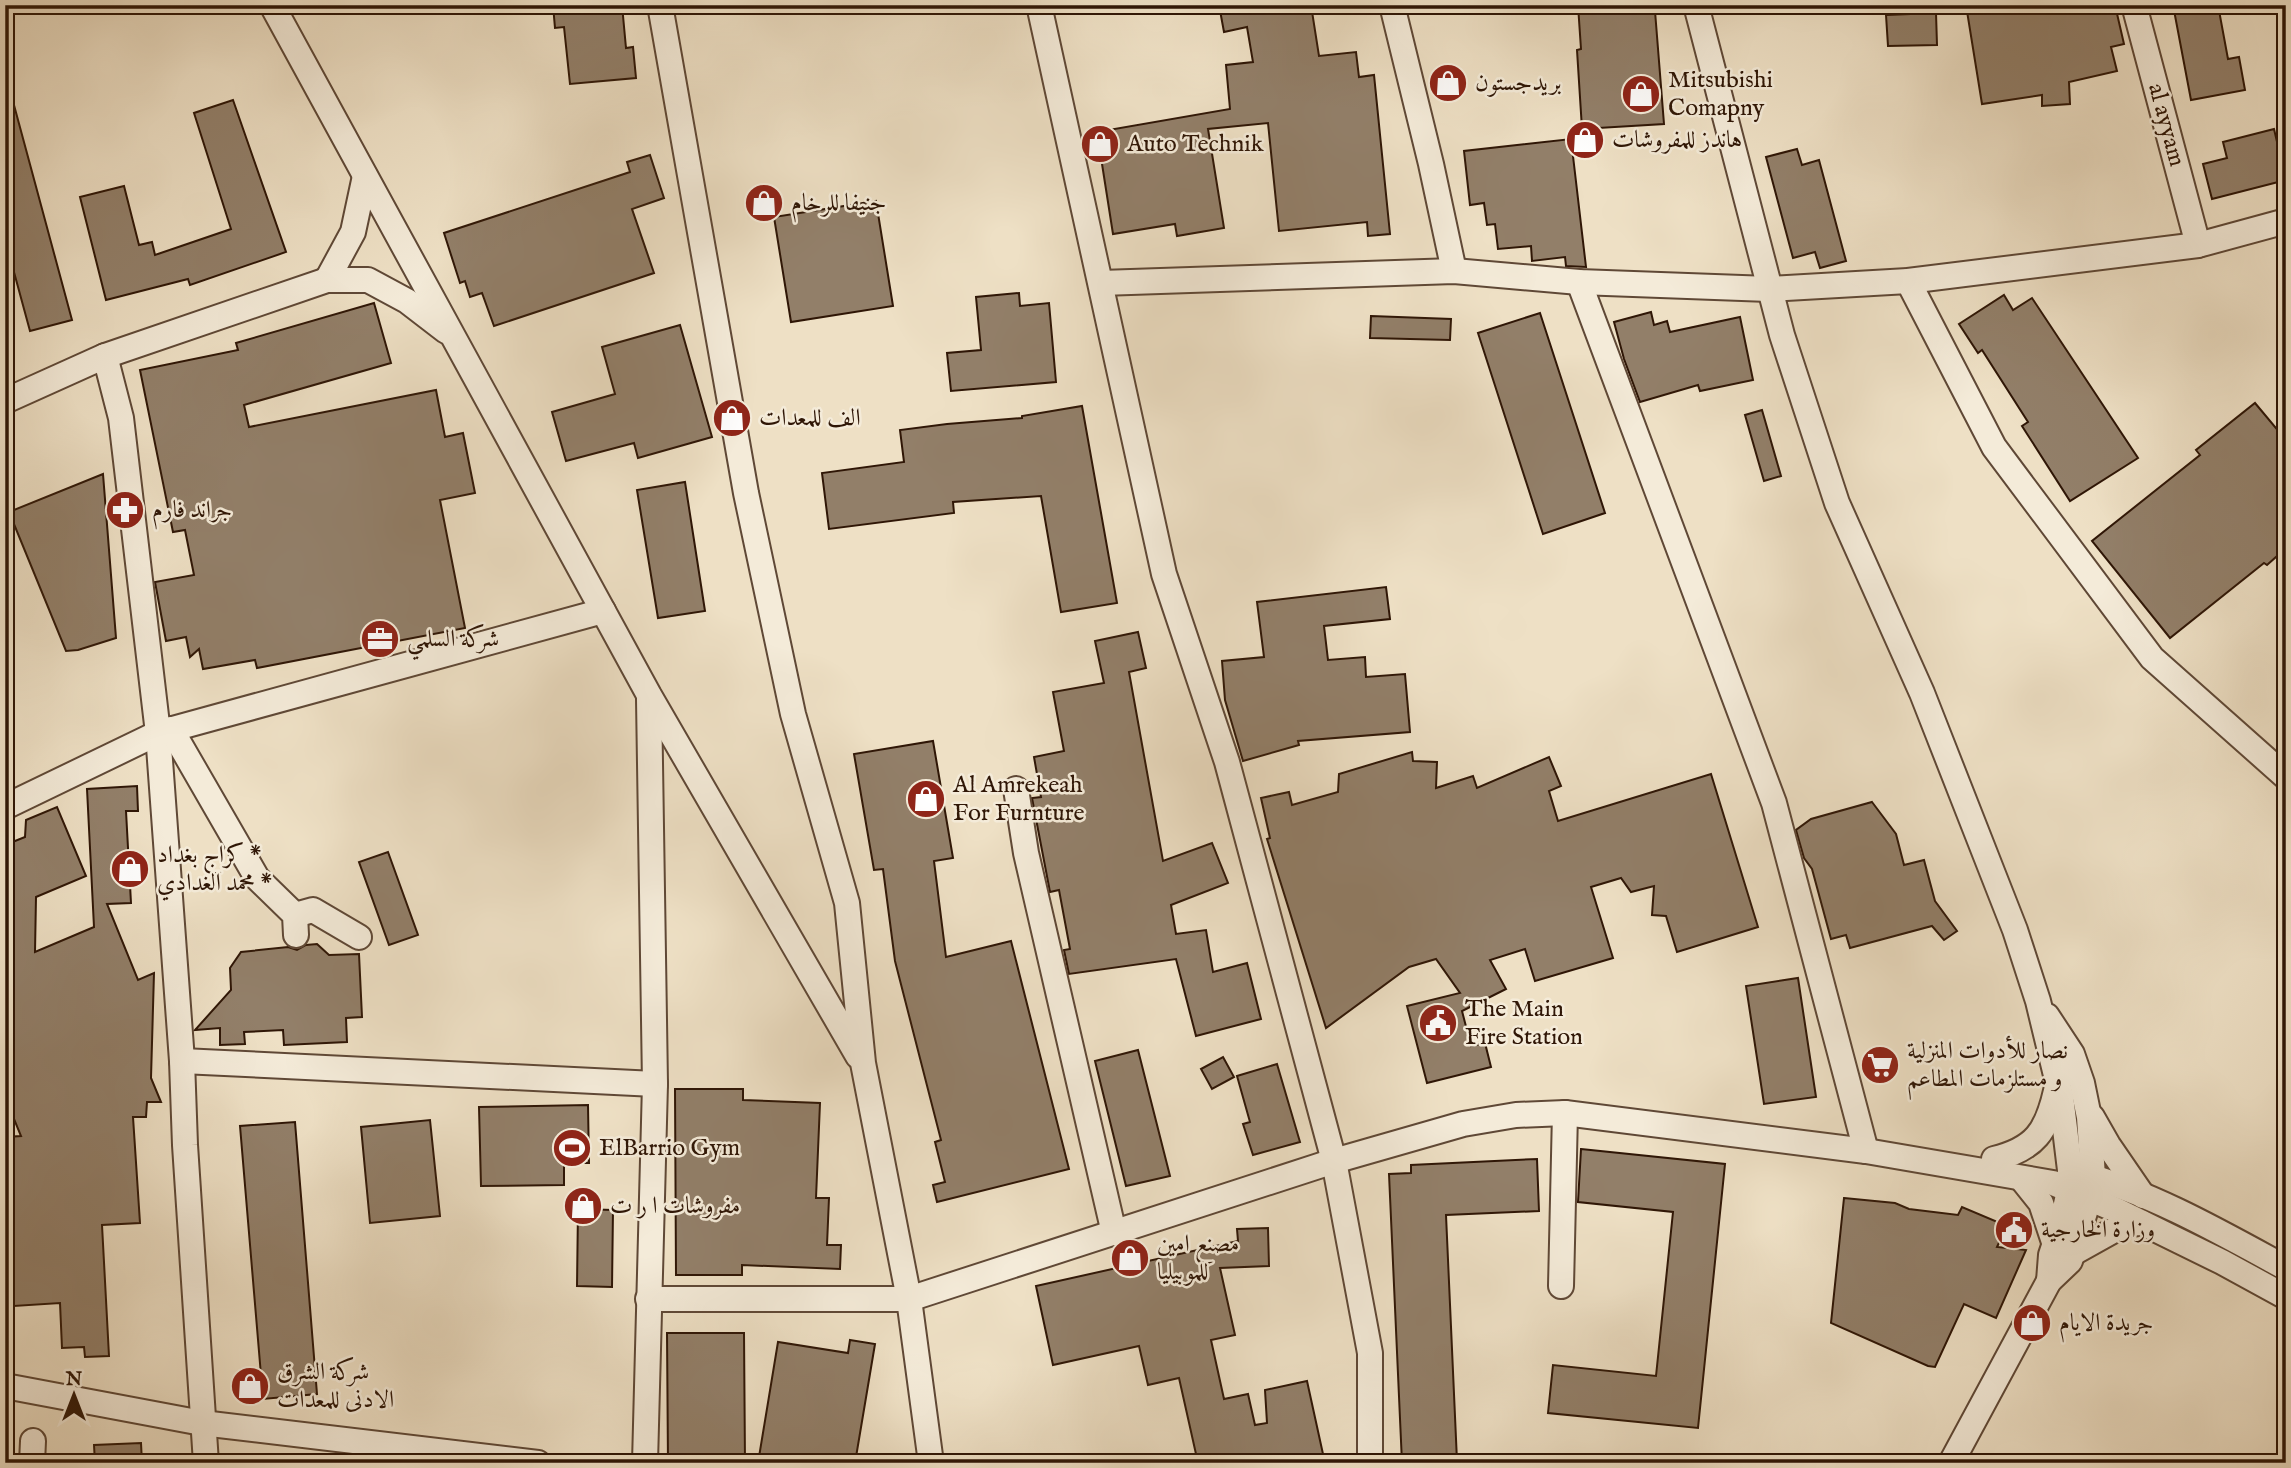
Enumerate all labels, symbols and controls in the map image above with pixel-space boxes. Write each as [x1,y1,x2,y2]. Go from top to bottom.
shop icon: بريدجستون [1427,62,1469,104]
place label: Mitsubishi Comapny [1668,65,1773,124]
place label: بريدجستون [1475,68,1561,99]
shop icon: Mitsubishi Comapny [1620,73,1662,115]
street label: al ayyam [2140,80,2192,170]
shop icon: هاندز للمفروشات [1564,119,1606,161]
shop icon: Auto Technik [1079,123,1121,165]
place label: هاندز للمفروشات [1612,125,1742,156]
place label: Auto Technik [1126,129,1264,160]
shop icon: جنيفا للرخام [743,182,785,224]
place label: جنيفا للرخام [791,188,886,223]
shop icon: الف للمعدات [711,397,753,439]
place label: الف للمعدات [759,403,861,434]
pharmacy icon: جراند فارم [104,489,146,531]
place label: جراند فارم [152,495,232,530]
office icon: شركة السلمي [359,618,401,660]
place label: شركة السلمي [407,623,499,661]
place label: Al Amrekeah For Furnture [952,770,1085,829]
shop icon: Al Amrekeah For Furnture [905,778,947,820]
place label: كراج بغداد * محمد الغدادي * [157,840,272,901]
shop icon: كراج بغداد * محمد الغدادي * [109,848,151,890]
place label: The Main Fire Station [1465,994,1583,1053]
public building icon: The Main Fire Station [1417,1002,1459,1044]
place label: نصار للأدوات المنزلية و مستلزمات المطاعم [1907,1035,2068,1100]
supermarket icon: نصار للأدوات المنزلية و مستلزمات المطاعم [1859,1044,1901,1086]
sports icon: ElBarrio Gym [551,1127,593,1169]
place label: ElBarrio Gym [599,1133,740,1164]
shop icon: مفروشات ا ر ت [562,1185,604,1227]
place label: مفروشات ا ر ت [610,1191,740,1222]
public building icon: وزارة الخارجية [1993,1209,2035,1251]
place label: وزارة الخارجية [2041,1215,2155,1246]
place label: مصنع امين للموبيليا [1157,1229,1239,1288]
shop icon: مصنع امين للموبيليا [1109,1237,1151,1279]
shop icon: جريدة الايام [2011,1302,2053,1344]
place label: جريدة الايام [2059,1308,2153,1343]
place label: شركة الشرق الادنى للمعدات [277,1356,394,1416]
north arrow [38,1360,108,1430]
shop icon: شركة الشرق الادنى للمعدات [229,1365,271,1407]
text: N [65,1368,83,1392]

